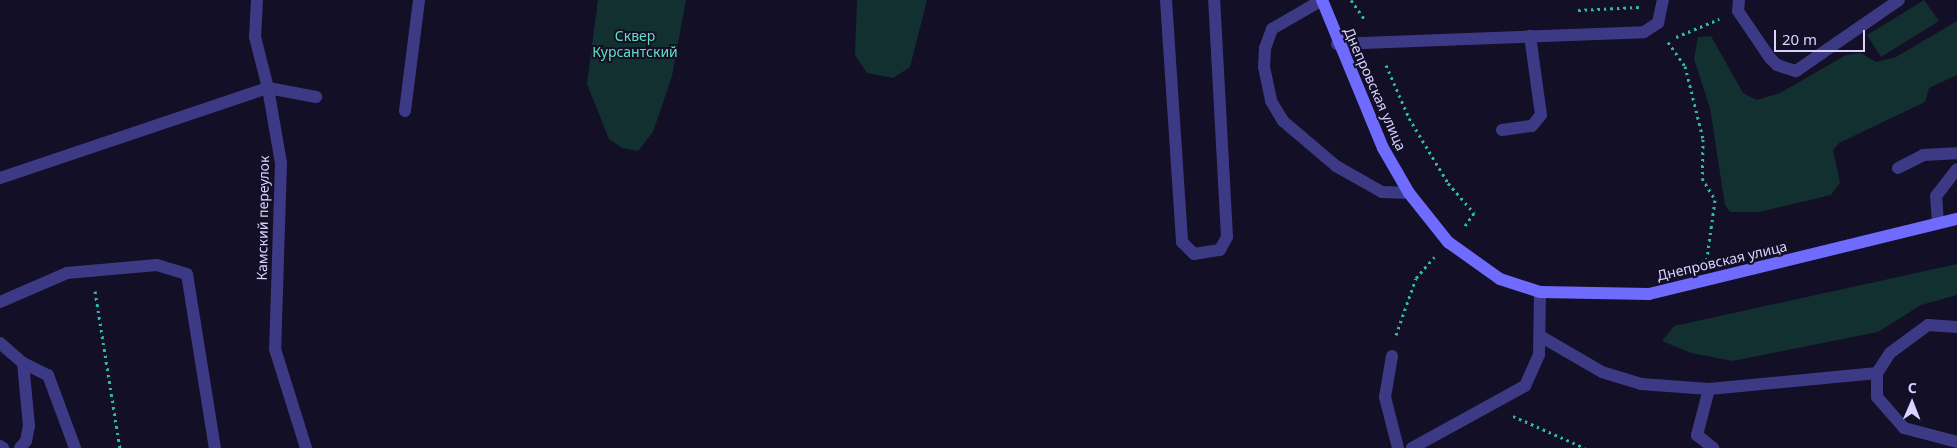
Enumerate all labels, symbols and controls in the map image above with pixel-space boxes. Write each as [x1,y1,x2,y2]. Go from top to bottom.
scale bar [1777,20,1868,52]
street label: Днепровская улица [1340,25,1410,153]
park label: Сквер Курсантский [592,28,678,60]
text: 20 m [1782,29,1817,49]
street label: Камский переулок [254,155,272,281]
street label: Днепровская улица [1655,238,1789,284]
north arrow [1887,378,1937,428]
text: С [1908,378,1917,397]

